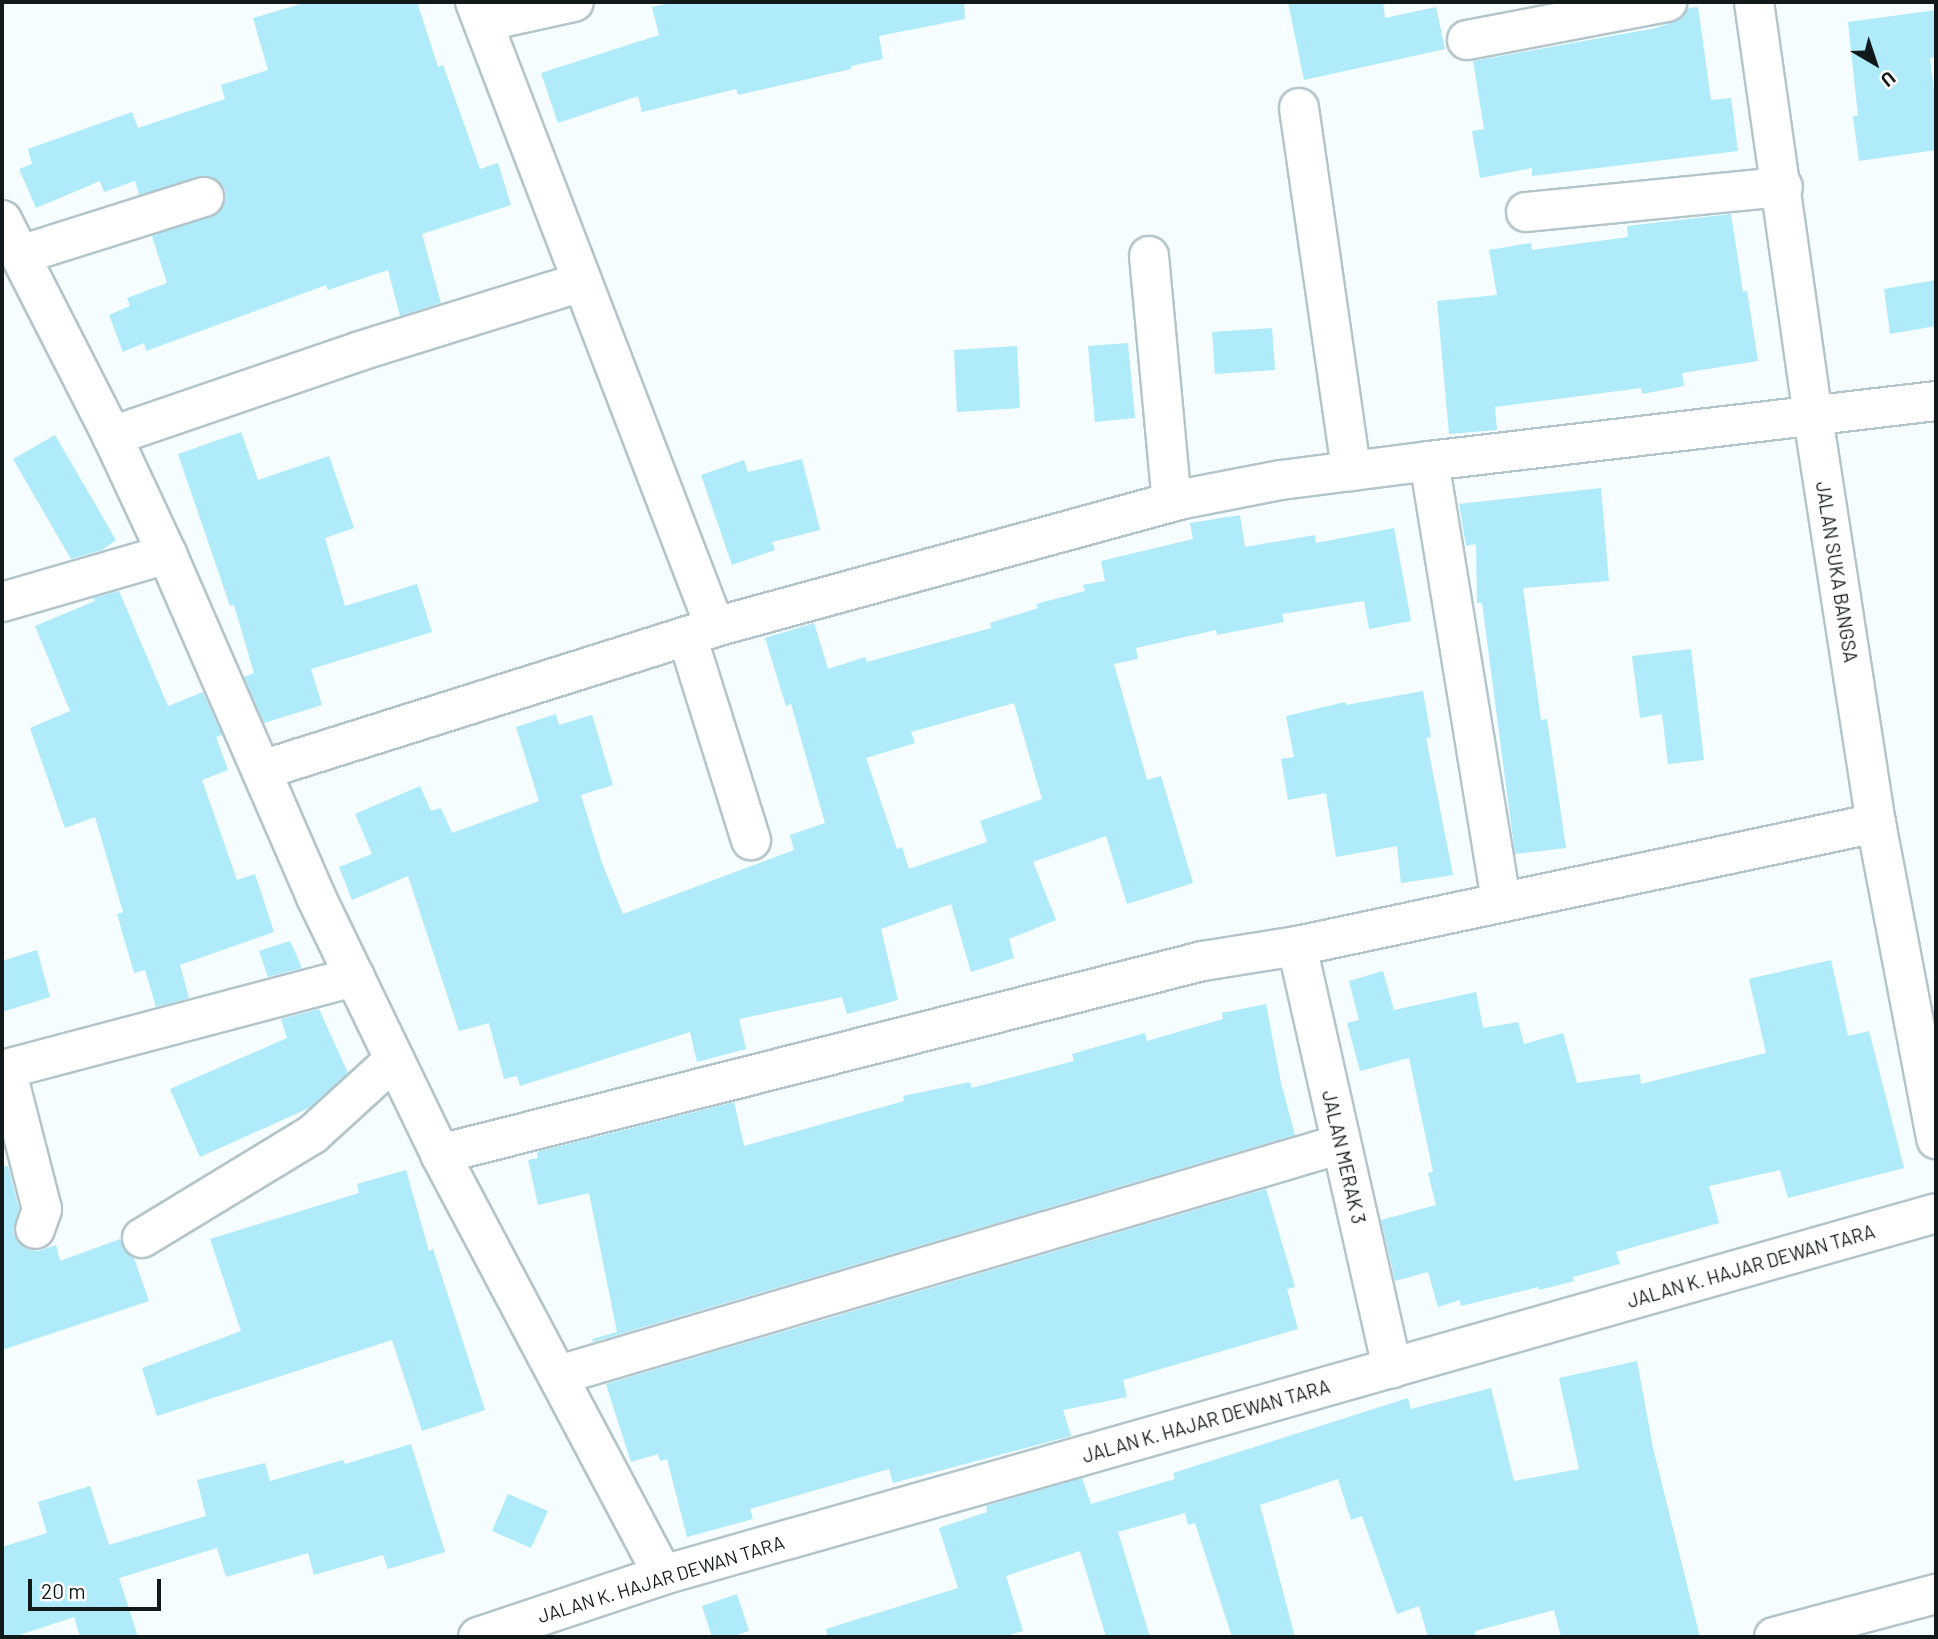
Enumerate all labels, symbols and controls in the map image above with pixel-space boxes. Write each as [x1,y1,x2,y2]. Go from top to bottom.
north arrow [1840,28,1910,98]
text: U [1877,67,1900,92]
street label: JALAN SUKA BANGSA [1811,480,1863,664]
street label: JALAN MERAK 3 [1318,1088,1370,1226]
street label: JALAN K. HAJAR DEWAN TARA [1624,1220,1878,1312]
street label: JALAN K. HAJAR DEWAN TARA [1079,1375,1333,1467]
street label: JALAN K. HAJAR DEWAN TARA [535,1531,787,1627]
scale bar [32,1566,164,1610]
text: 20 m [41,1578,86,1603]

